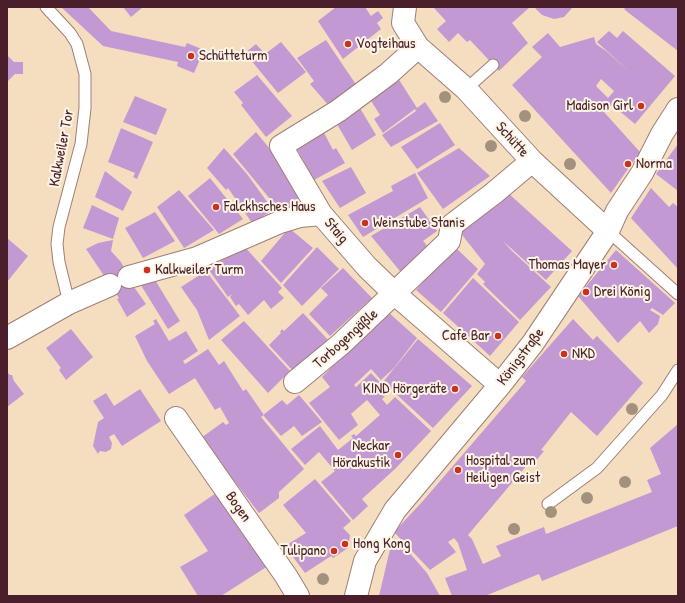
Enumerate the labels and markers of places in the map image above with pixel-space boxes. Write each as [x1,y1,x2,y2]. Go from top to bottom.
place label: Vogteihaus [356,35,416,53]
marker: Vogteihaus [343,39,353,49]
place label: Schütteturm [199,47,267,65]
marker: Schütteturm [186,51,196,61]
place label: Madison Girl [567,97,633,115]
marker: Madison Girl [636,101,646,111]
place label: Norma [636,155,672,173]
marker: Norma [623,159,633,169]
place label: Falckhsches Haus [224,198,316,216]
marker: Falckhsches Haus [211,202,221,212]
place label: Weinstube Stanis [373,214,465,232]
marker: Weinstube Stanis [360,218,370,228]
place label: Thomas Mayer [528,256,606,274]
marker: Thomas Mayer [609,260,619,270]
place label: Kalkweiler Turm [155,261,243,279]
marker: Kalkweiler Turm [142,265,152,275]
place label: Drei König [594,283,650,301]
marker: Drei König [581,287,591,297]
place label: Cafe Bar [442,327,490,345]
marker: Cafe Bar [493,331,503,341]
place label: NKD [572,345,595,363]
marker: NKD [559,349,569,359]
place label: KIND Hörgeräte [363,380,447,398]
marker: KIND Hörgeräte [450,384,460,394]
place label: Neckar Hörakustik [333,437,390,472]
marker: Neckar Hörakustik [393,450,403,460]
place label: Hospital zum Heiligen Geist [466,452,540,487]
marker: Hospital zum Heiligen Geist [453,465,463,475]
place label: Hong Kong [353,535,410,553]
marker: Hong Kong [340,539,350,549]
place label: Tulipano [281,542,326,560]
marker: Tulipano [329,546,339,556]

